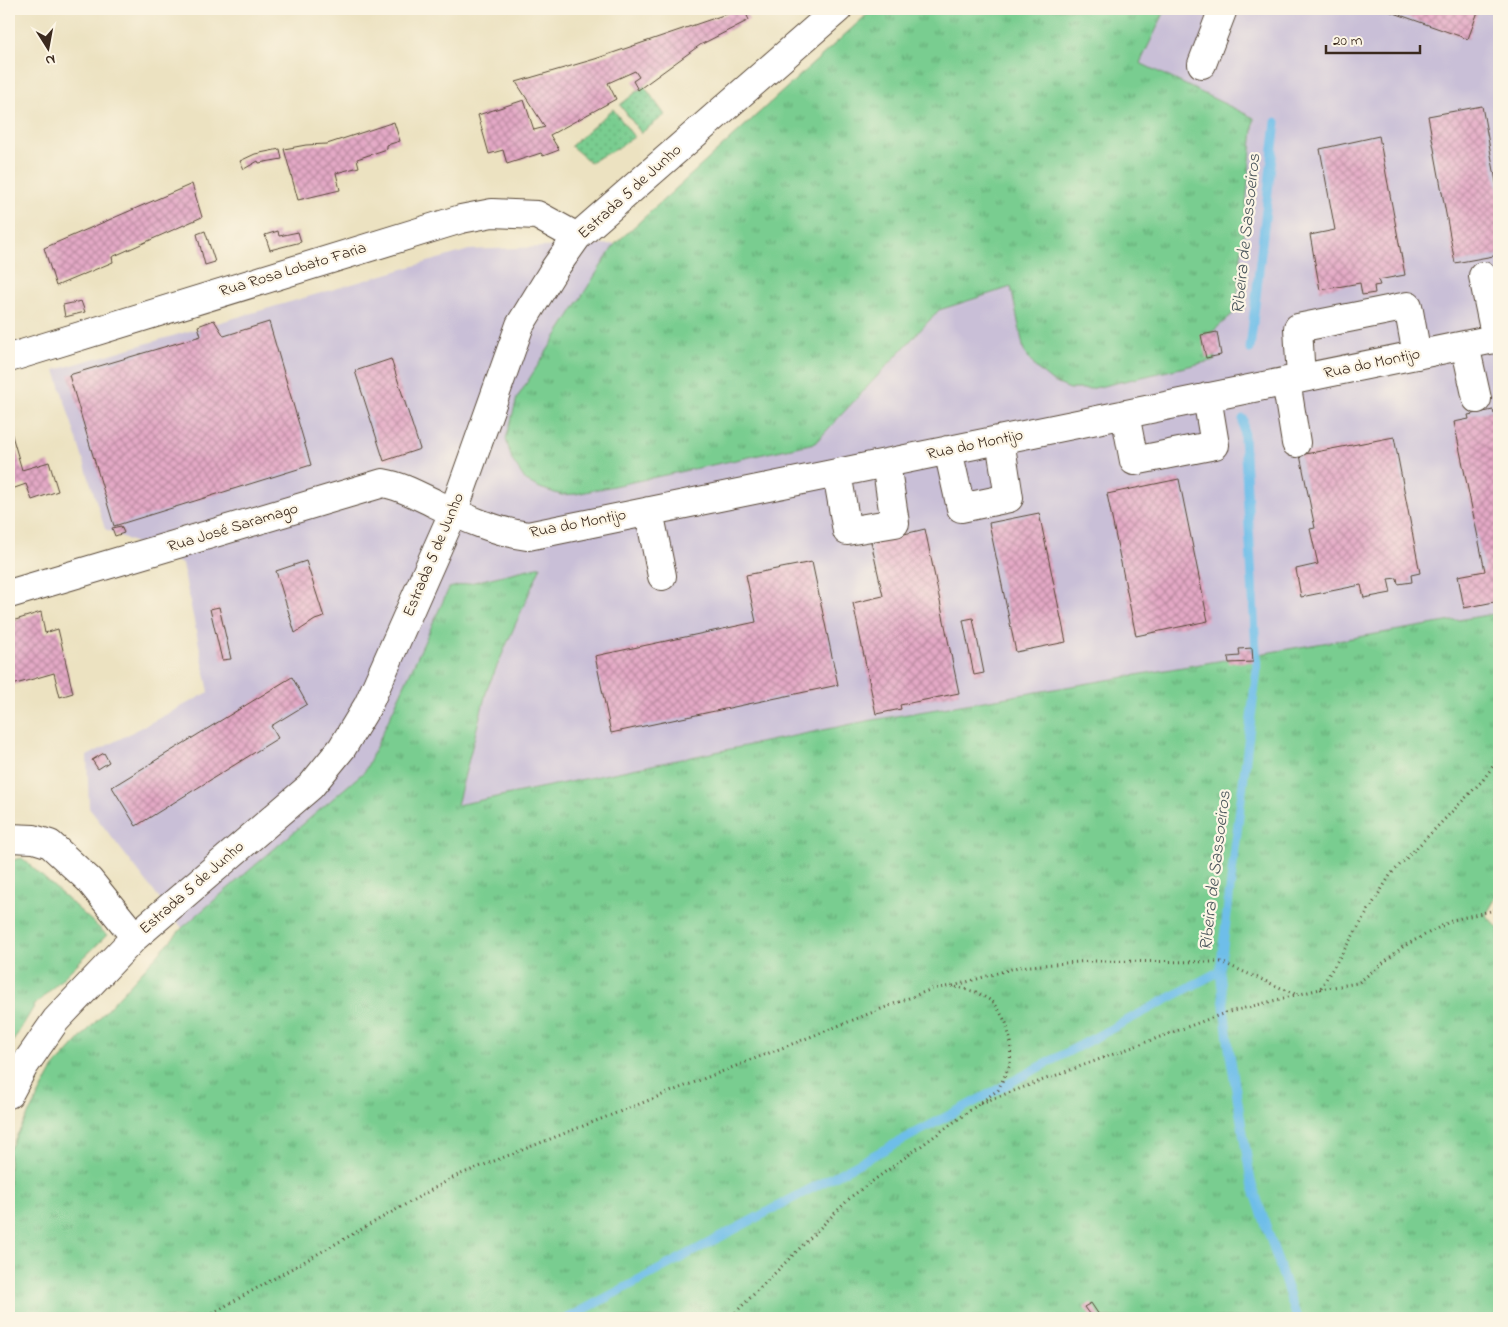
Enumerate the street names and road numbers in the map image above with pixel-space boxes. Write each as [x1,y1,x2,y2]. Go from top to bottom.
street label: Estrada 5 de Junho [573,139,687,245]
street label: Rua Rosa Lobato Faria [217,236,369,304]
street label: Rua do Montijo [1322,342,1422,386]
street label: Rua do Montijo [925,423,1025,467]
street label: Estrada 5 de Junho [397,489,471,621]
street label: Rua José Saramago [165,497,301,559]
street label: Rua do Montijo [528,503,628,545]
street label: Estrada 5 de Junho [134,835,250,941]

